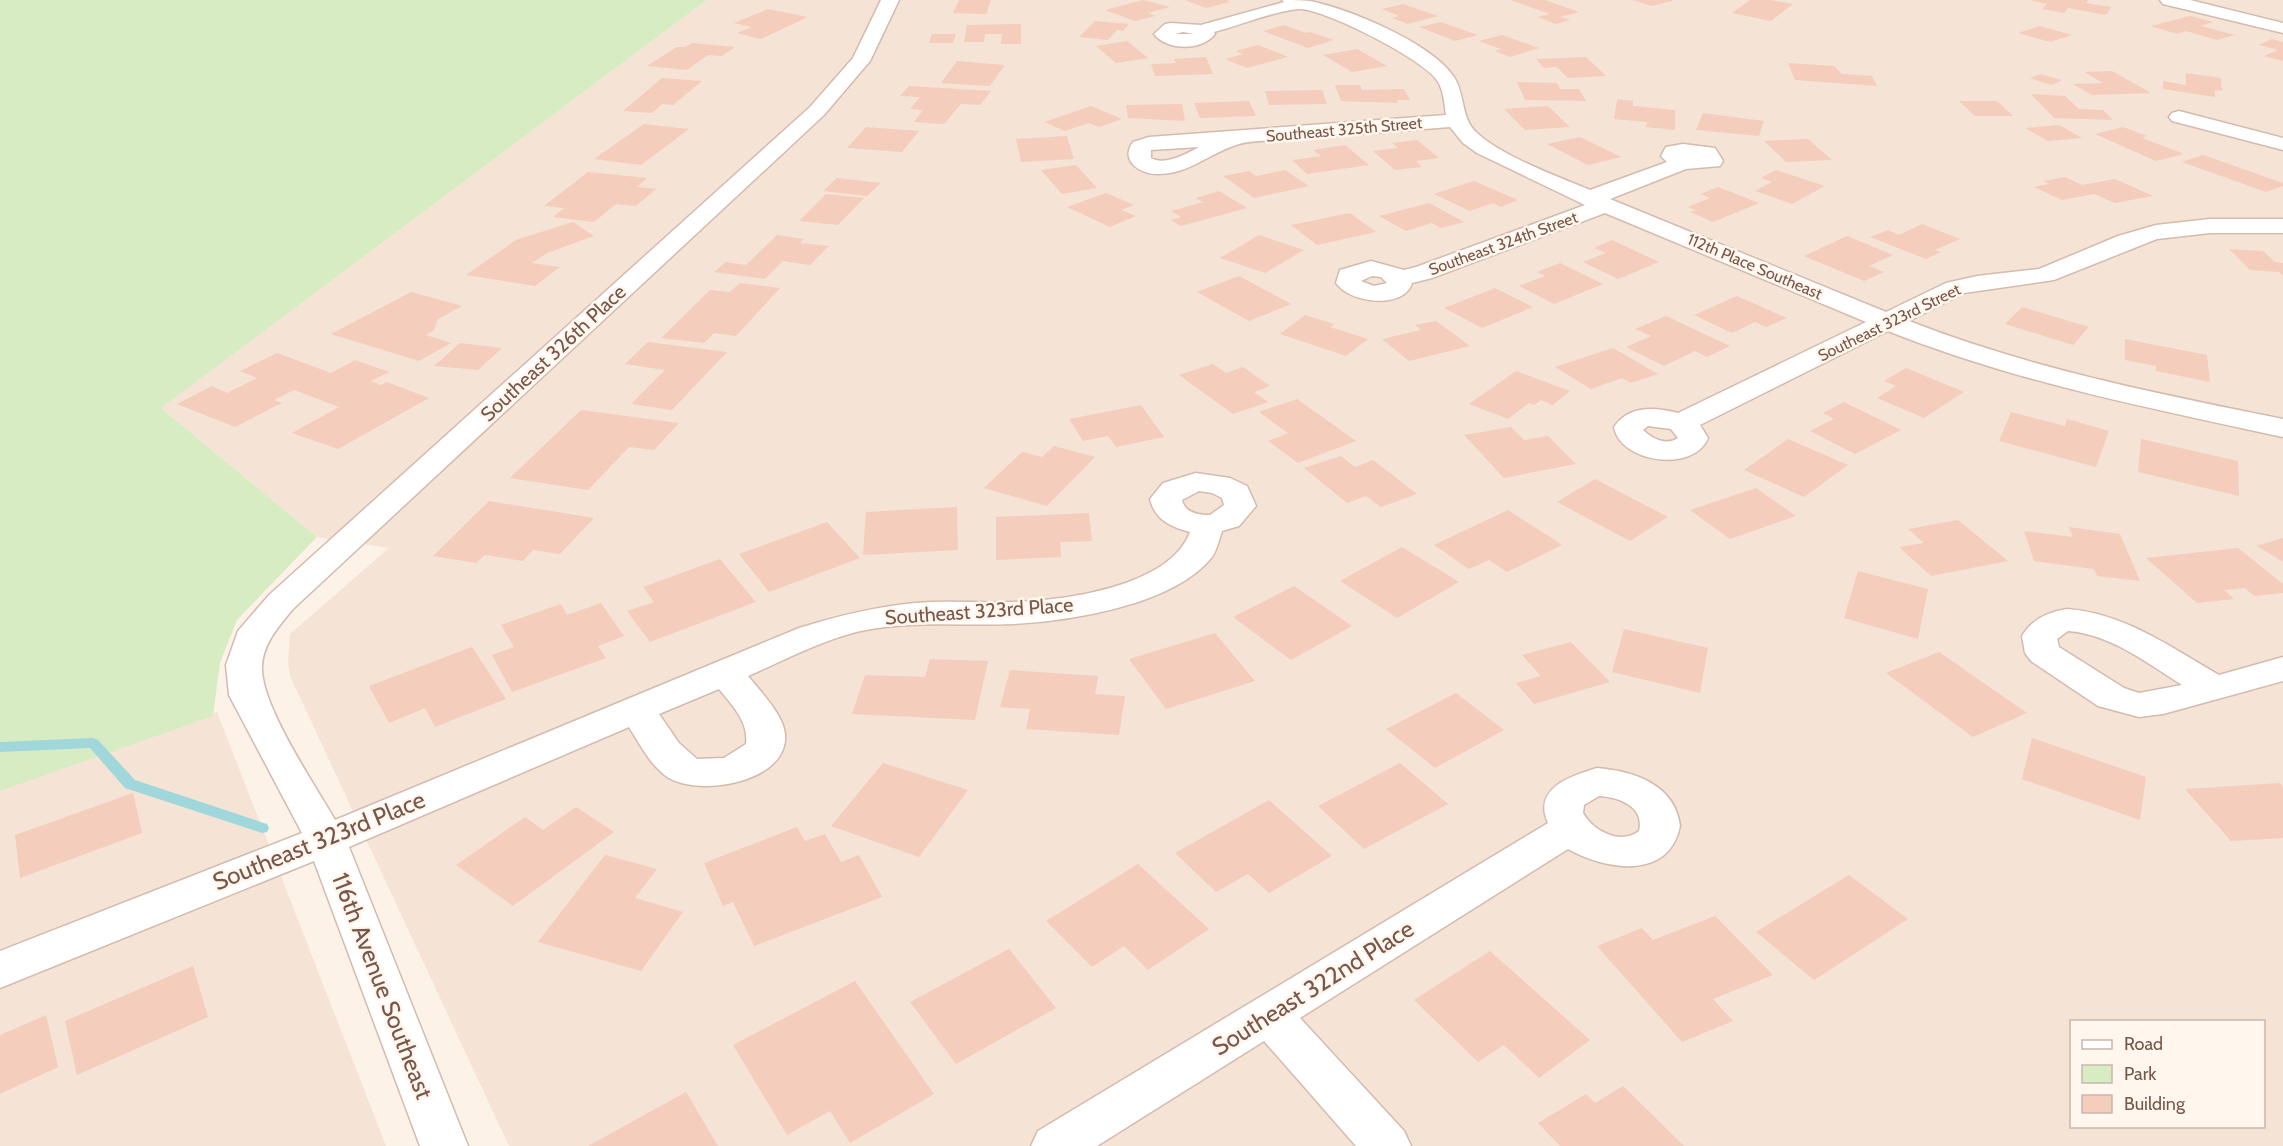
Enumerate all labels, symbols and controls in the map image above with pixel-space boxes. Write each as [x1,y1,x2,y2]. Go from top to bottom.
street label: Southeast 325th Street [1265,113,1423,146]
street label: Southeast 324th Street [1426,207,1581,279]
street label: 112th Place Southeast [1685,229,1826,304]
street label: Southeast 323rd Street [1815,279,1964,365]
street label: Southeast 326th Place [475,280,631,426]
street label: Southeast 323rd Place [884,592,1074,630]
street label: Southeast 323rd Place [208,785,429,896]
street label: 116th Avenue Southeast [326,869,439,1103]
street label: Southeast 322nd Place [1207,914,1419,1061]
legend [2070,1020,2265,1128]
text: Road [2124,1033,2163,1055]
text: Park [2124,1063,2157,1085]
text: Building [2124,1093,2186,1115]

